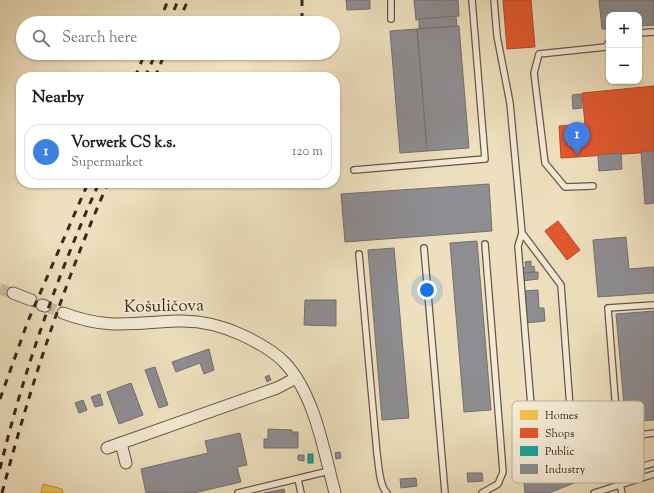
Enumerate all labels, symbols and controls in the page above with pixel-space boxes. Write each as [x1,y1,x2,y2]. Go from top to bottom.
map controls [606,12,642,84]
button: + [606,12,642,48]
search box [16,16,340,60]
icon: search [30,27,52,49]
text: Search here [62,28,137,49]
button: − [606,48,642,84]
text: Nearby [32,86,84,110]
pin: 1 [564,122,590,155]
text: Vorwerk CS k.s. [71,133,176,154]
text: 1 [44,143,48,161]
text: 120 m [292,143,323,161]
text: Supermarket [71,154,143,172]
your location [417,280,437,300]
street label: Košuličova [124,294,204,320]
legend [512,401,644,483]
text: Homes [545,408,578,424]
text: Shops [545,426,574,442]
text: Public [545,444,574,460]
text: Industry [545,462,586,478]

